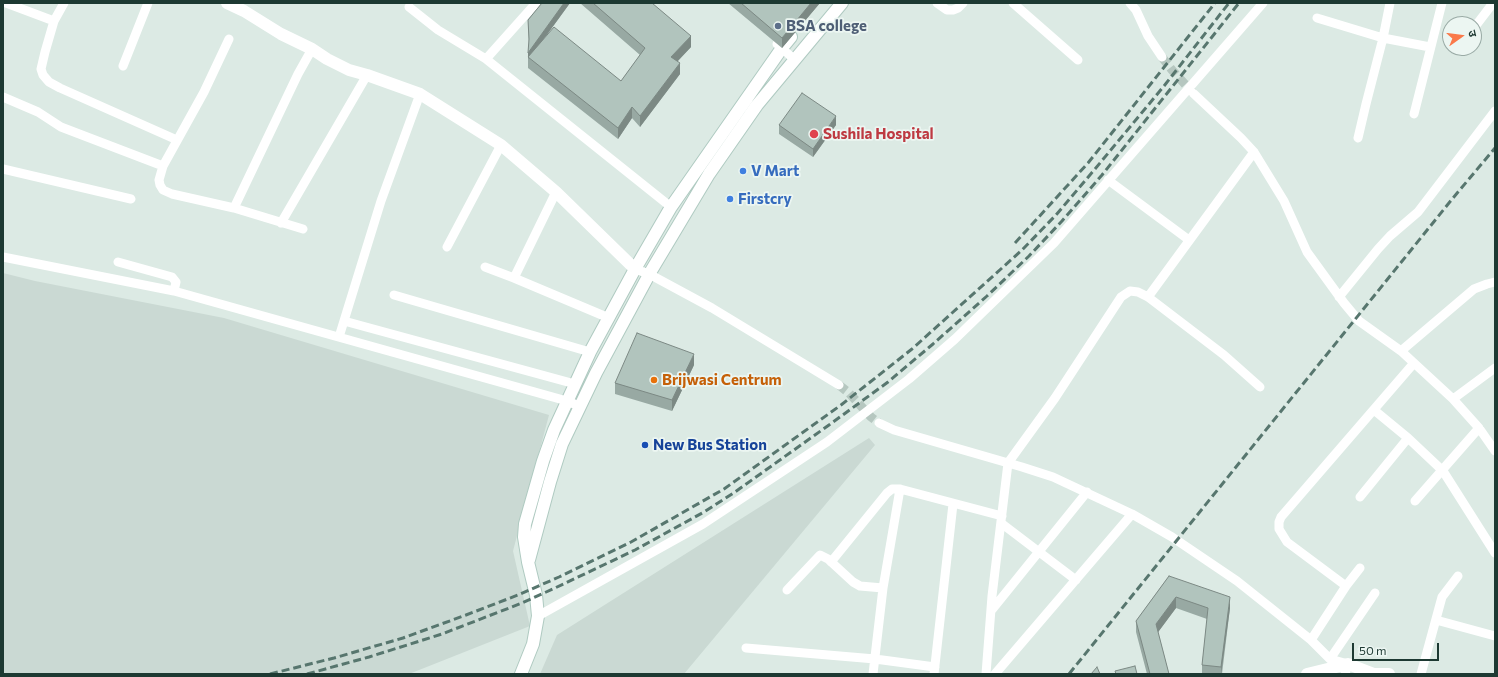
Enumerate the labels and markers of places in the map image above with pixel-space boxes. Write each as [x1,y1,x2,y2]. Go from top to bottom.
place label: BSA college [786,17,867,35]
marker: BSA college [773,21,783,31]
place label: Sushila Hospital [823,125,934,143]
marker: Sushila Hospital [808,128,820,140]
place label: V Mart [751,162,799,180]
marker: V Mart [738,166,748,176]
place label: Firstcry [738,190,792,208]
marker: Firstcry [725,194,735,204]
place label: Brijwasi Centrum [662,371,782,389]
marker: Brijwasi Centrum [649,375,659,385]
place label: New Bus Station [653,436,767,454]
marker: New Bus Station [640,440,650,450]

